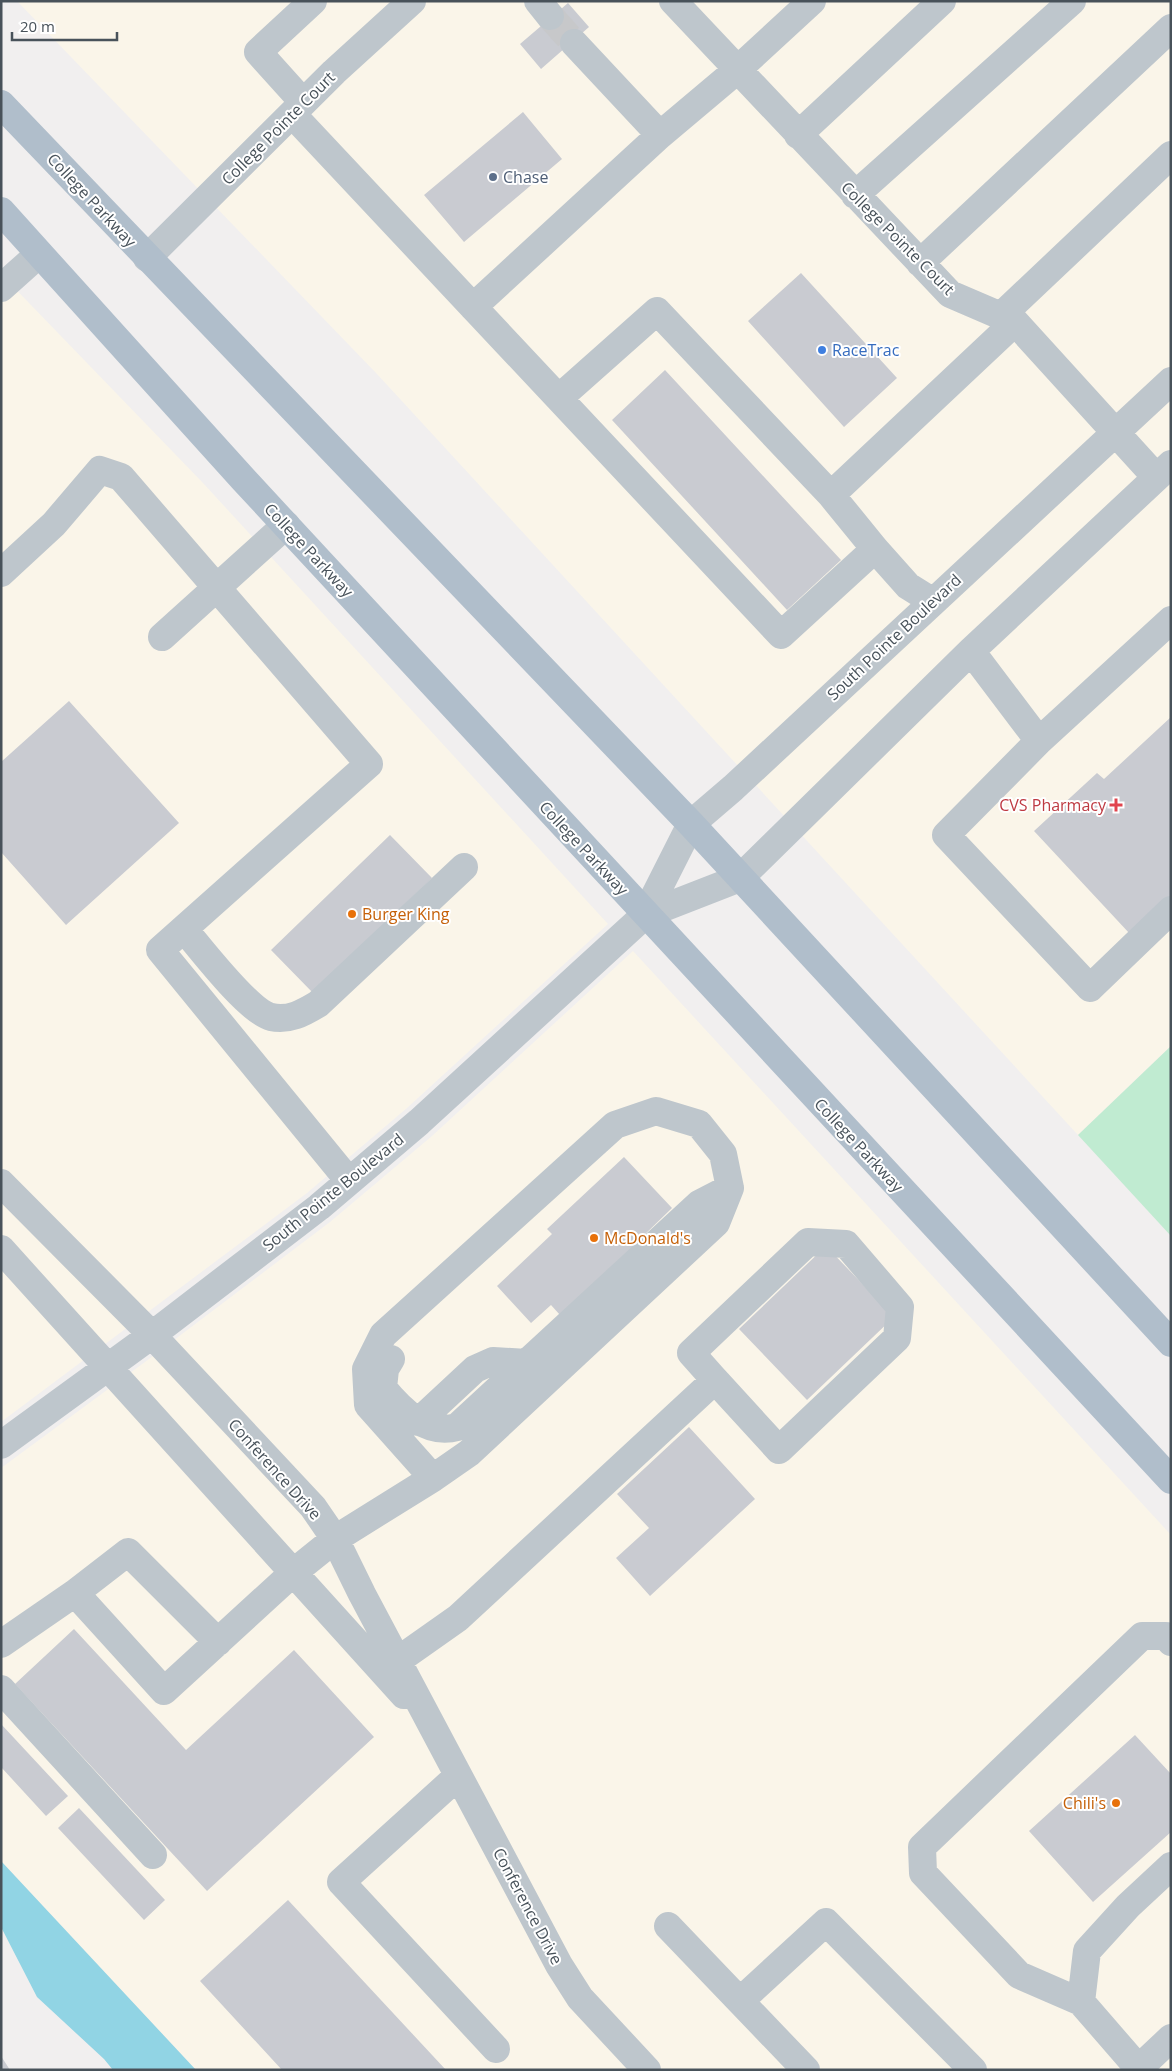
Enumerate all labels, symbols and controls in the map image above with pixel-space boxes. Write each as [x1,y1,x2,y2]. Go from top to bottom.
scale bar [12,10,118,42]
text: 20 m [20,16,55,36]
street label: College Pointe Court [216,66,340,190]
street label: College Parkway [43,148,142,253]
place label: Chase [503,166,548,188]
marker: Chase [487,171,499,183]
street label: College Pointe Court [836,176,960,300]
place label: RaceTrac [832,339,900,361]
marker: RaceTrac [816,344,828,356]
street label: College Parkway [260,498,359,603]
street label: South Pointe Boulevard [822,569,966,705]
place label: CVS Pharmacy [999,794,1107,816]
street label: College Parkway [535,796,634,901]
marker: CVS Pharmacy [1110,799,1122,811]
place label: Burger King [362,903,450,925]
marker: Burger King [346,908,358,920]
street label: College Parkway [810,1093,909,1198]
street label: South Pointe Boulevard [258,1128,408,1256]
place label: McDonald's [604,1227,691,1249]
marker: McDonald's [588,1232,600,1244]
street label: Conference Drive [224,1414,326,1524]
place label: Chili's [1063,1792,1106,1814]
marker: Chili's [1110,1797,1122,1809]
street label: Conference Drive [488,1844,568,1968]

